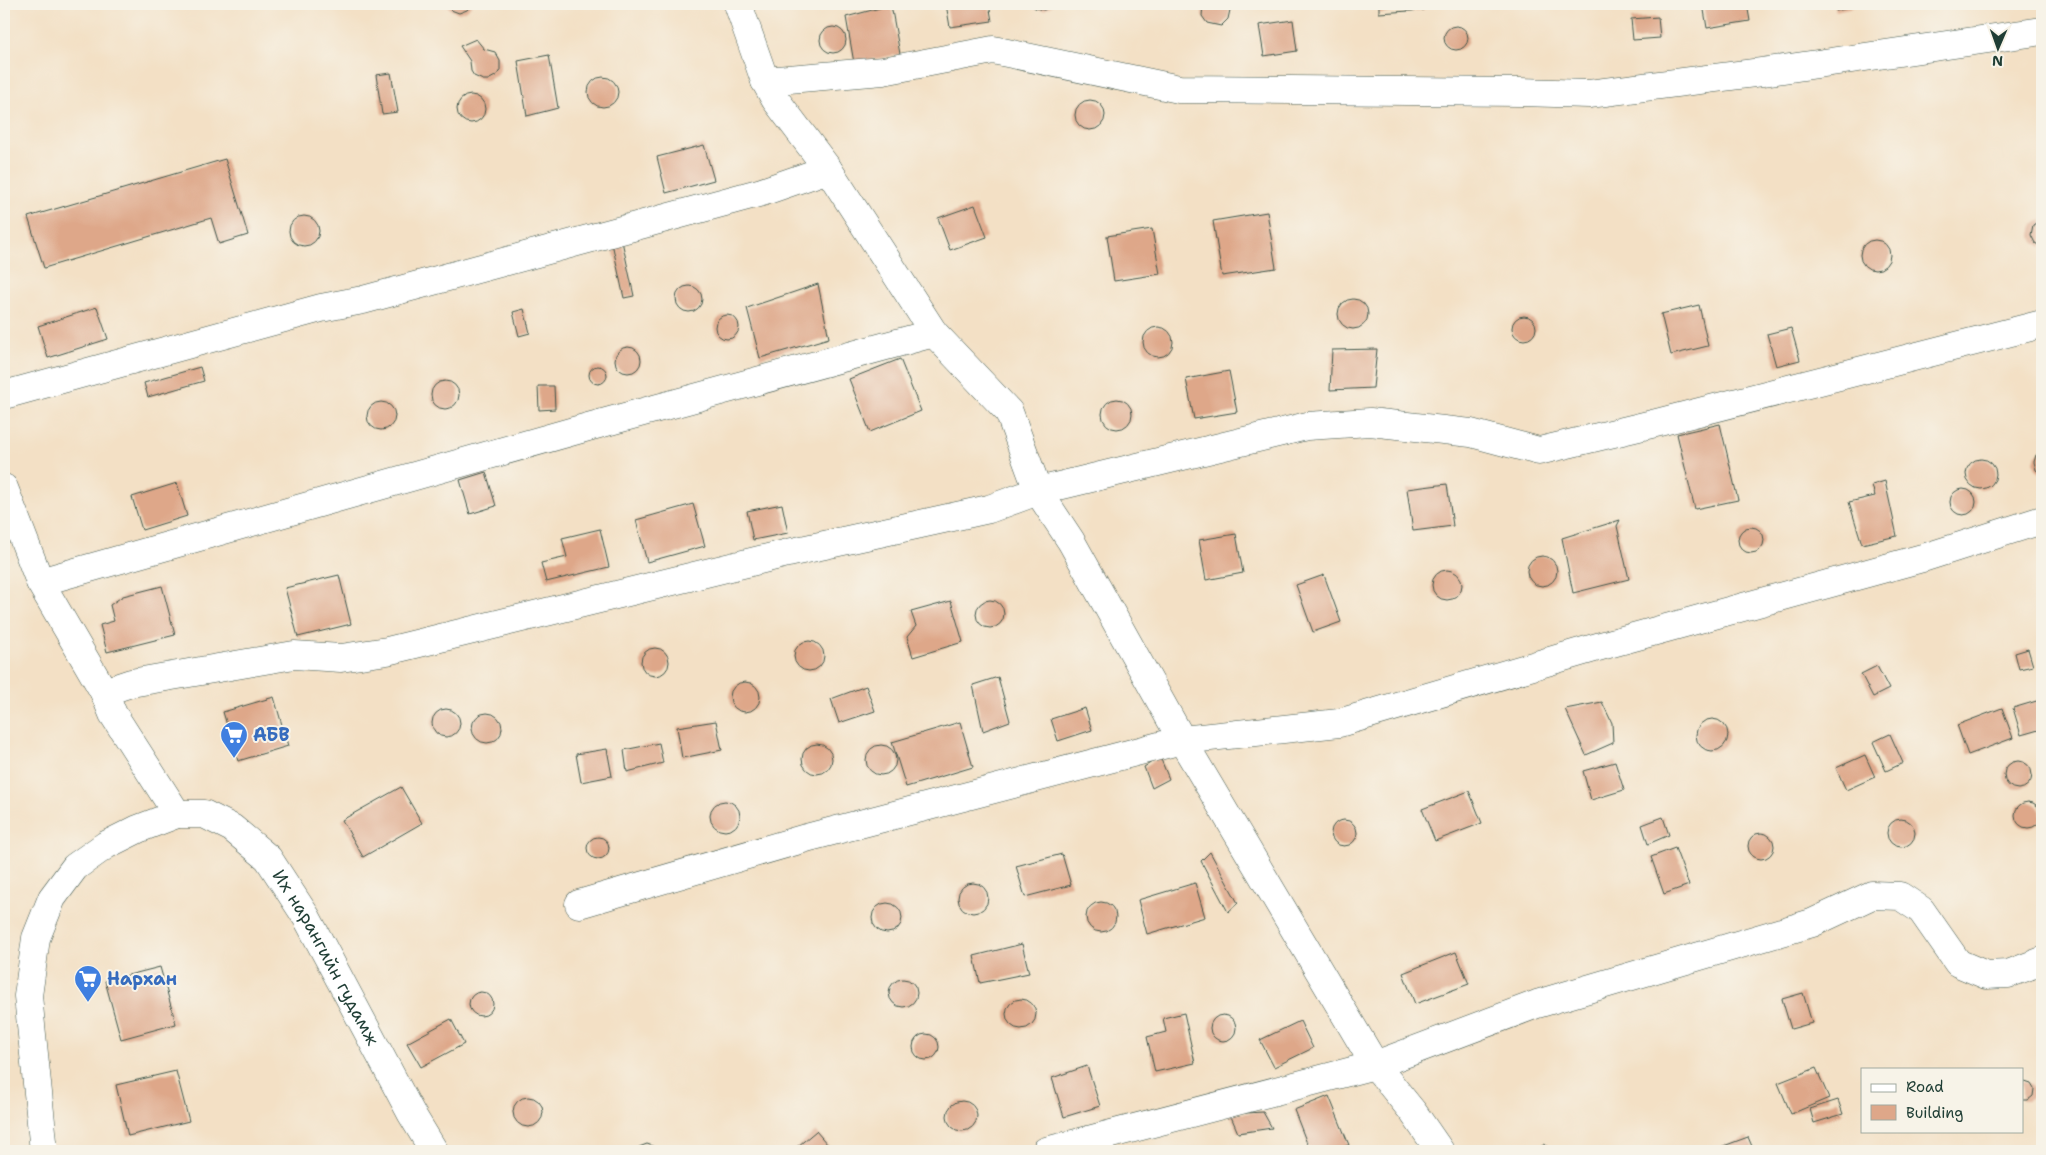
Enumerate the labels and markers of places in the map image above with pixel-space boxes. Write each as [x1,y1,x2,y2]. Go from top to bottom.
supermarket icon: АБВ [219,720,249,759]
place label: АБВ [253,723,290,747]
supermarket icon: Нархан [73,964,103,1003]
place label: Нархан [107,967,177,991]

